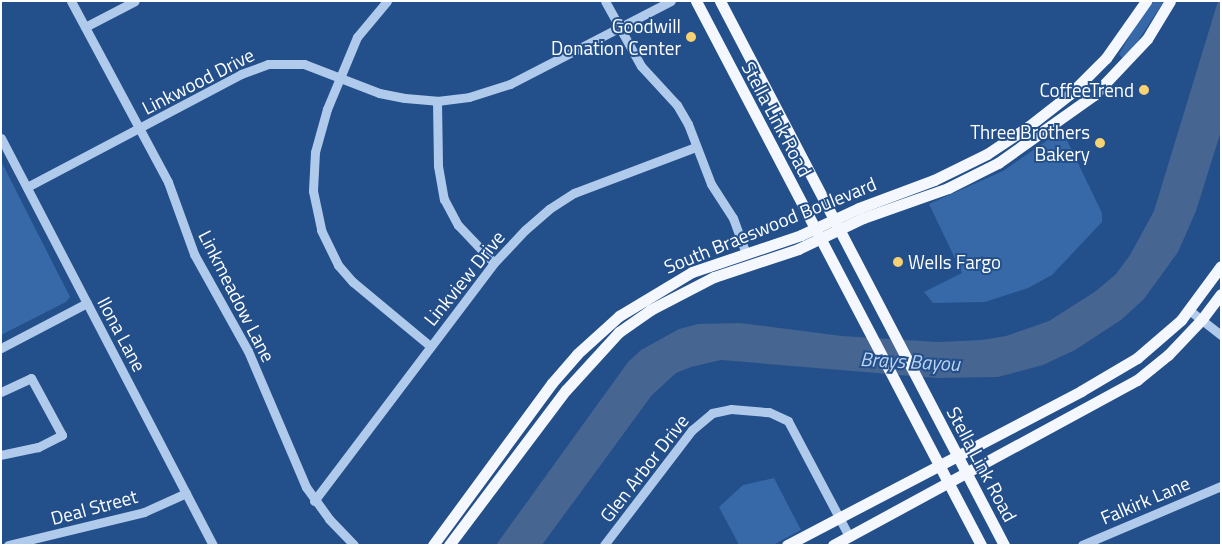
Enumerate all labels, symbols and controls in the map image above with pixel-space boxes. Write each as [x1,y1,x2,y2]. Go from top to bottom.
place label: Goodwill Donation Center [551,15,681,59]
marker: Goodwill Donation Center [685,31,697,43]
street label: Linkwood Drive [138,43,258,119]
street label: Stella Link Road [737,58,817,180]
place label: CoffeeTrend [1039,79,1134,101]
marker: CoffeeTrend [1138,84,1150,96]
place label: Three Brothers Bakery [970,121,1090,165]
marker: Three Brothers Bakery [1094,137,1106,149]
street label: South Braeswood Boulevard [661,172,879,278]
street label: Linkmeadow Lane [194,226,280,366]
street label: Linkview Drive [419,226,509,330]
place label: Wells Fargo [908,251,1001,273]
marker: Wells Fargo [892,256,904,268]
street label: Ilona Lane [93,293,151,375]
water label: Brays Bayou [860,346,960,376]
street label: Stella Link Road [942,403,1022,525]
street label: Glen Arbor Drive [595,410,693,526]
street label: Falkirk Lane [1097,471,1193,529]
street label: Deal Street [48,484,140,530]

